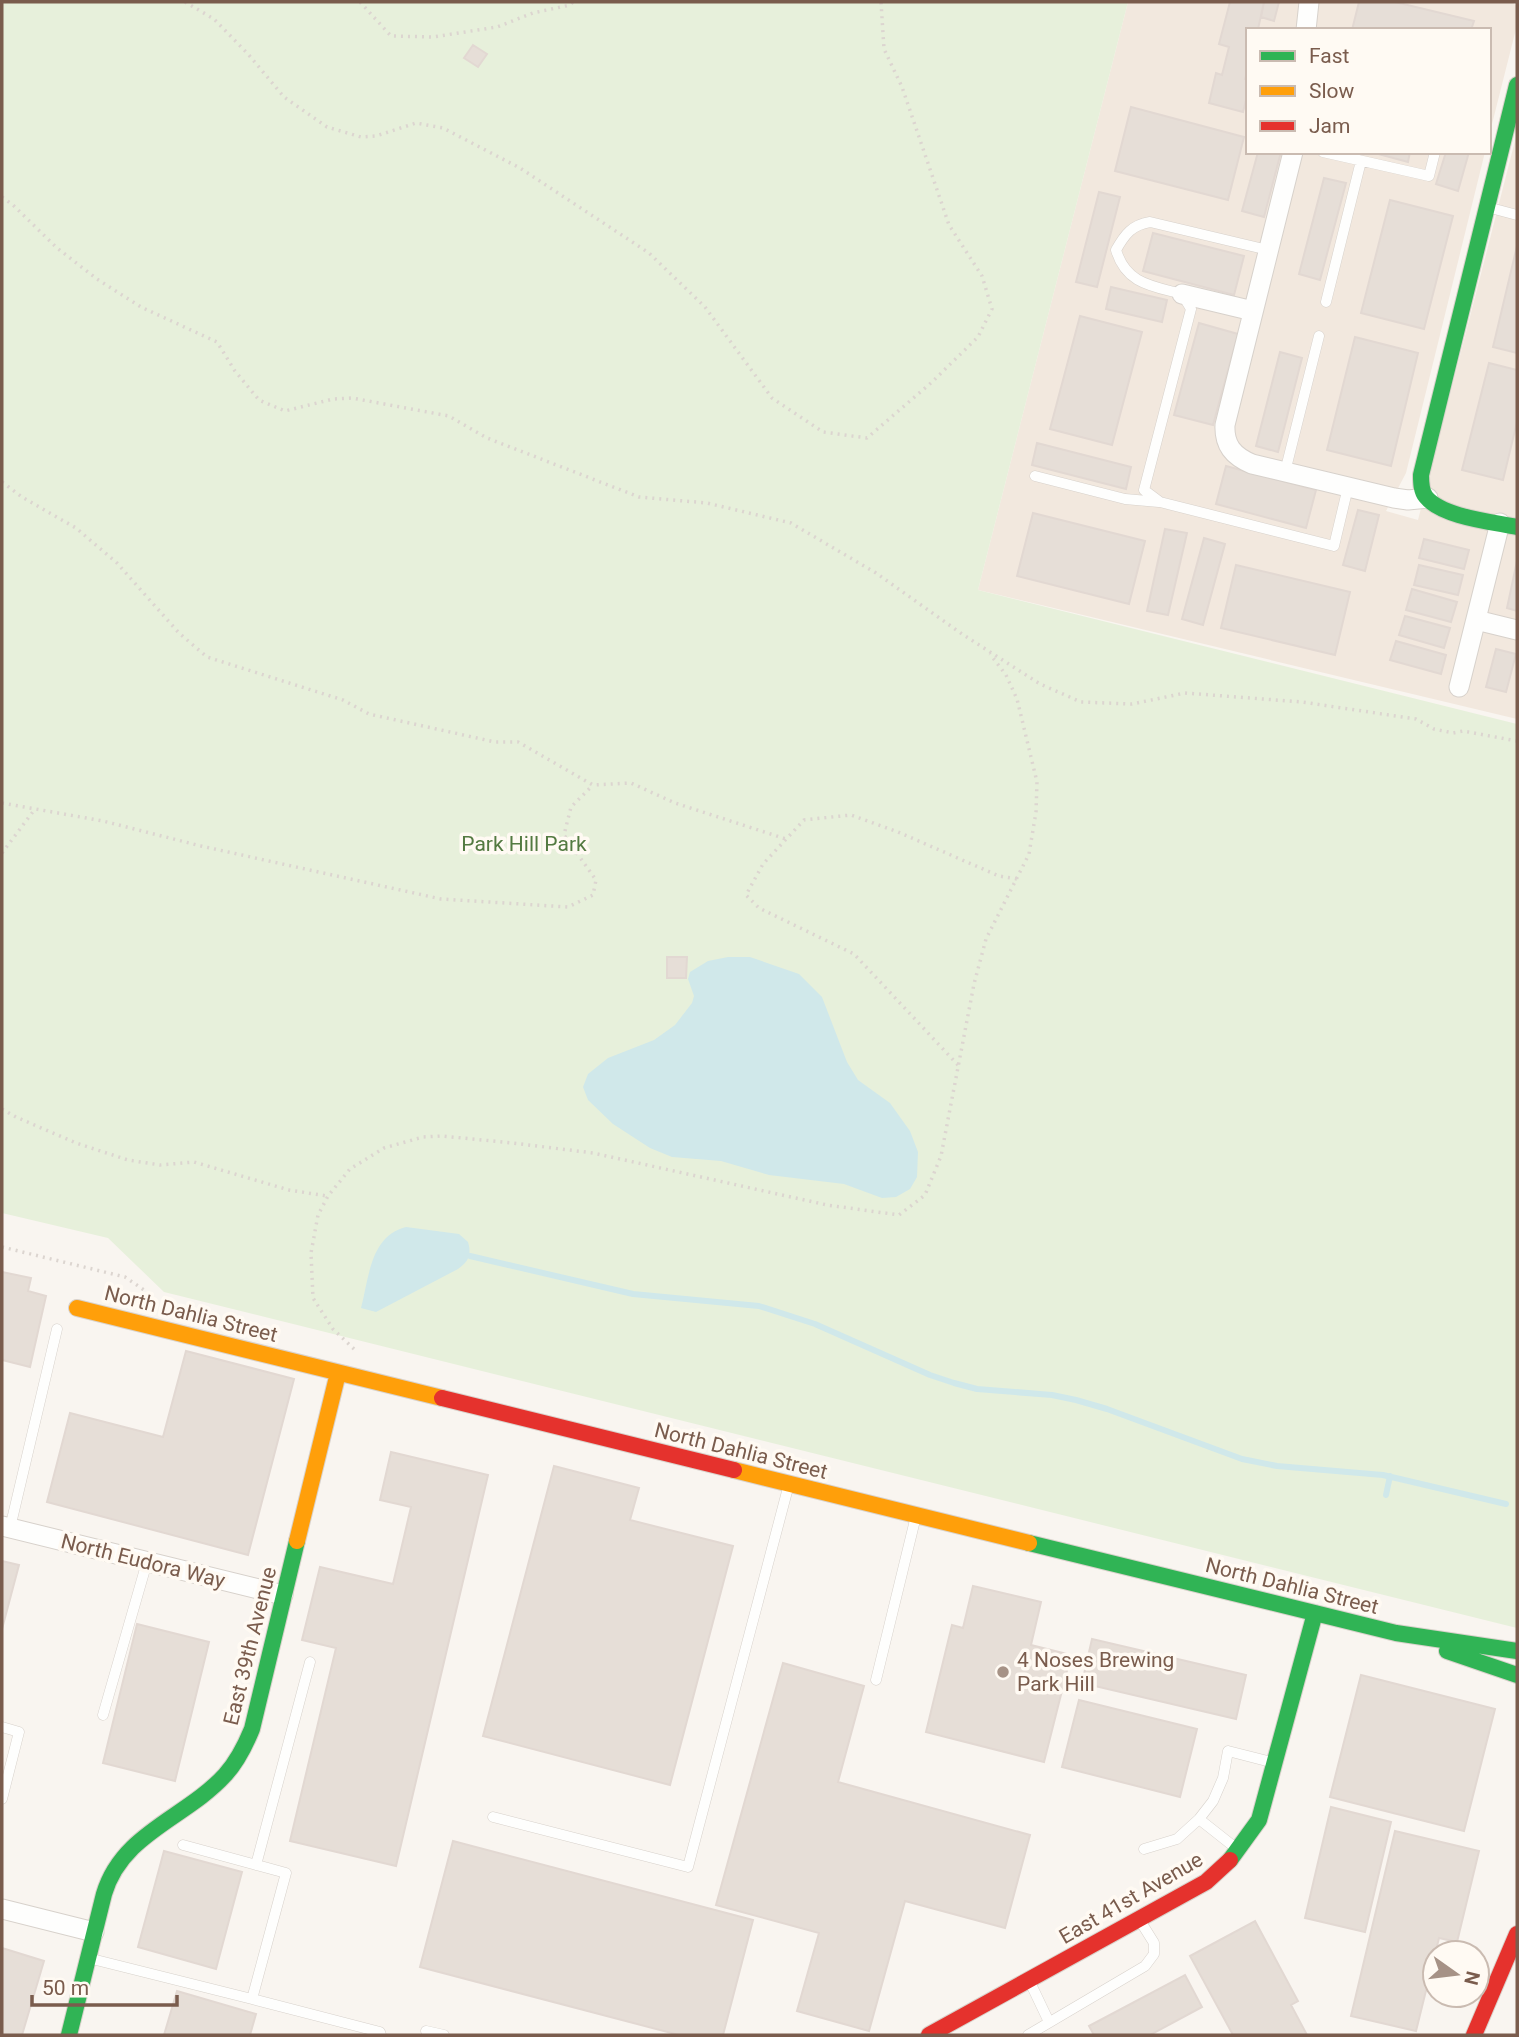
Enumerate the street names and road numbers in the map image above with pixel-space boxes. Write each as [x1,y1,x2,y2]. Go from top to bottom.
street label: North Dahlia Street [102,1281,280,1347]
street label: North Dahlia Street [652,1418,830,1484]
street label: North Eudora Way [58,1529,228,1593]
street label: North Dahlia Street [1203,1553,1381,1619]
street label: East 39th Avenue [219,1564,281,1728]
street label: East 41st Avenue [1055,1847,1207,1949]

